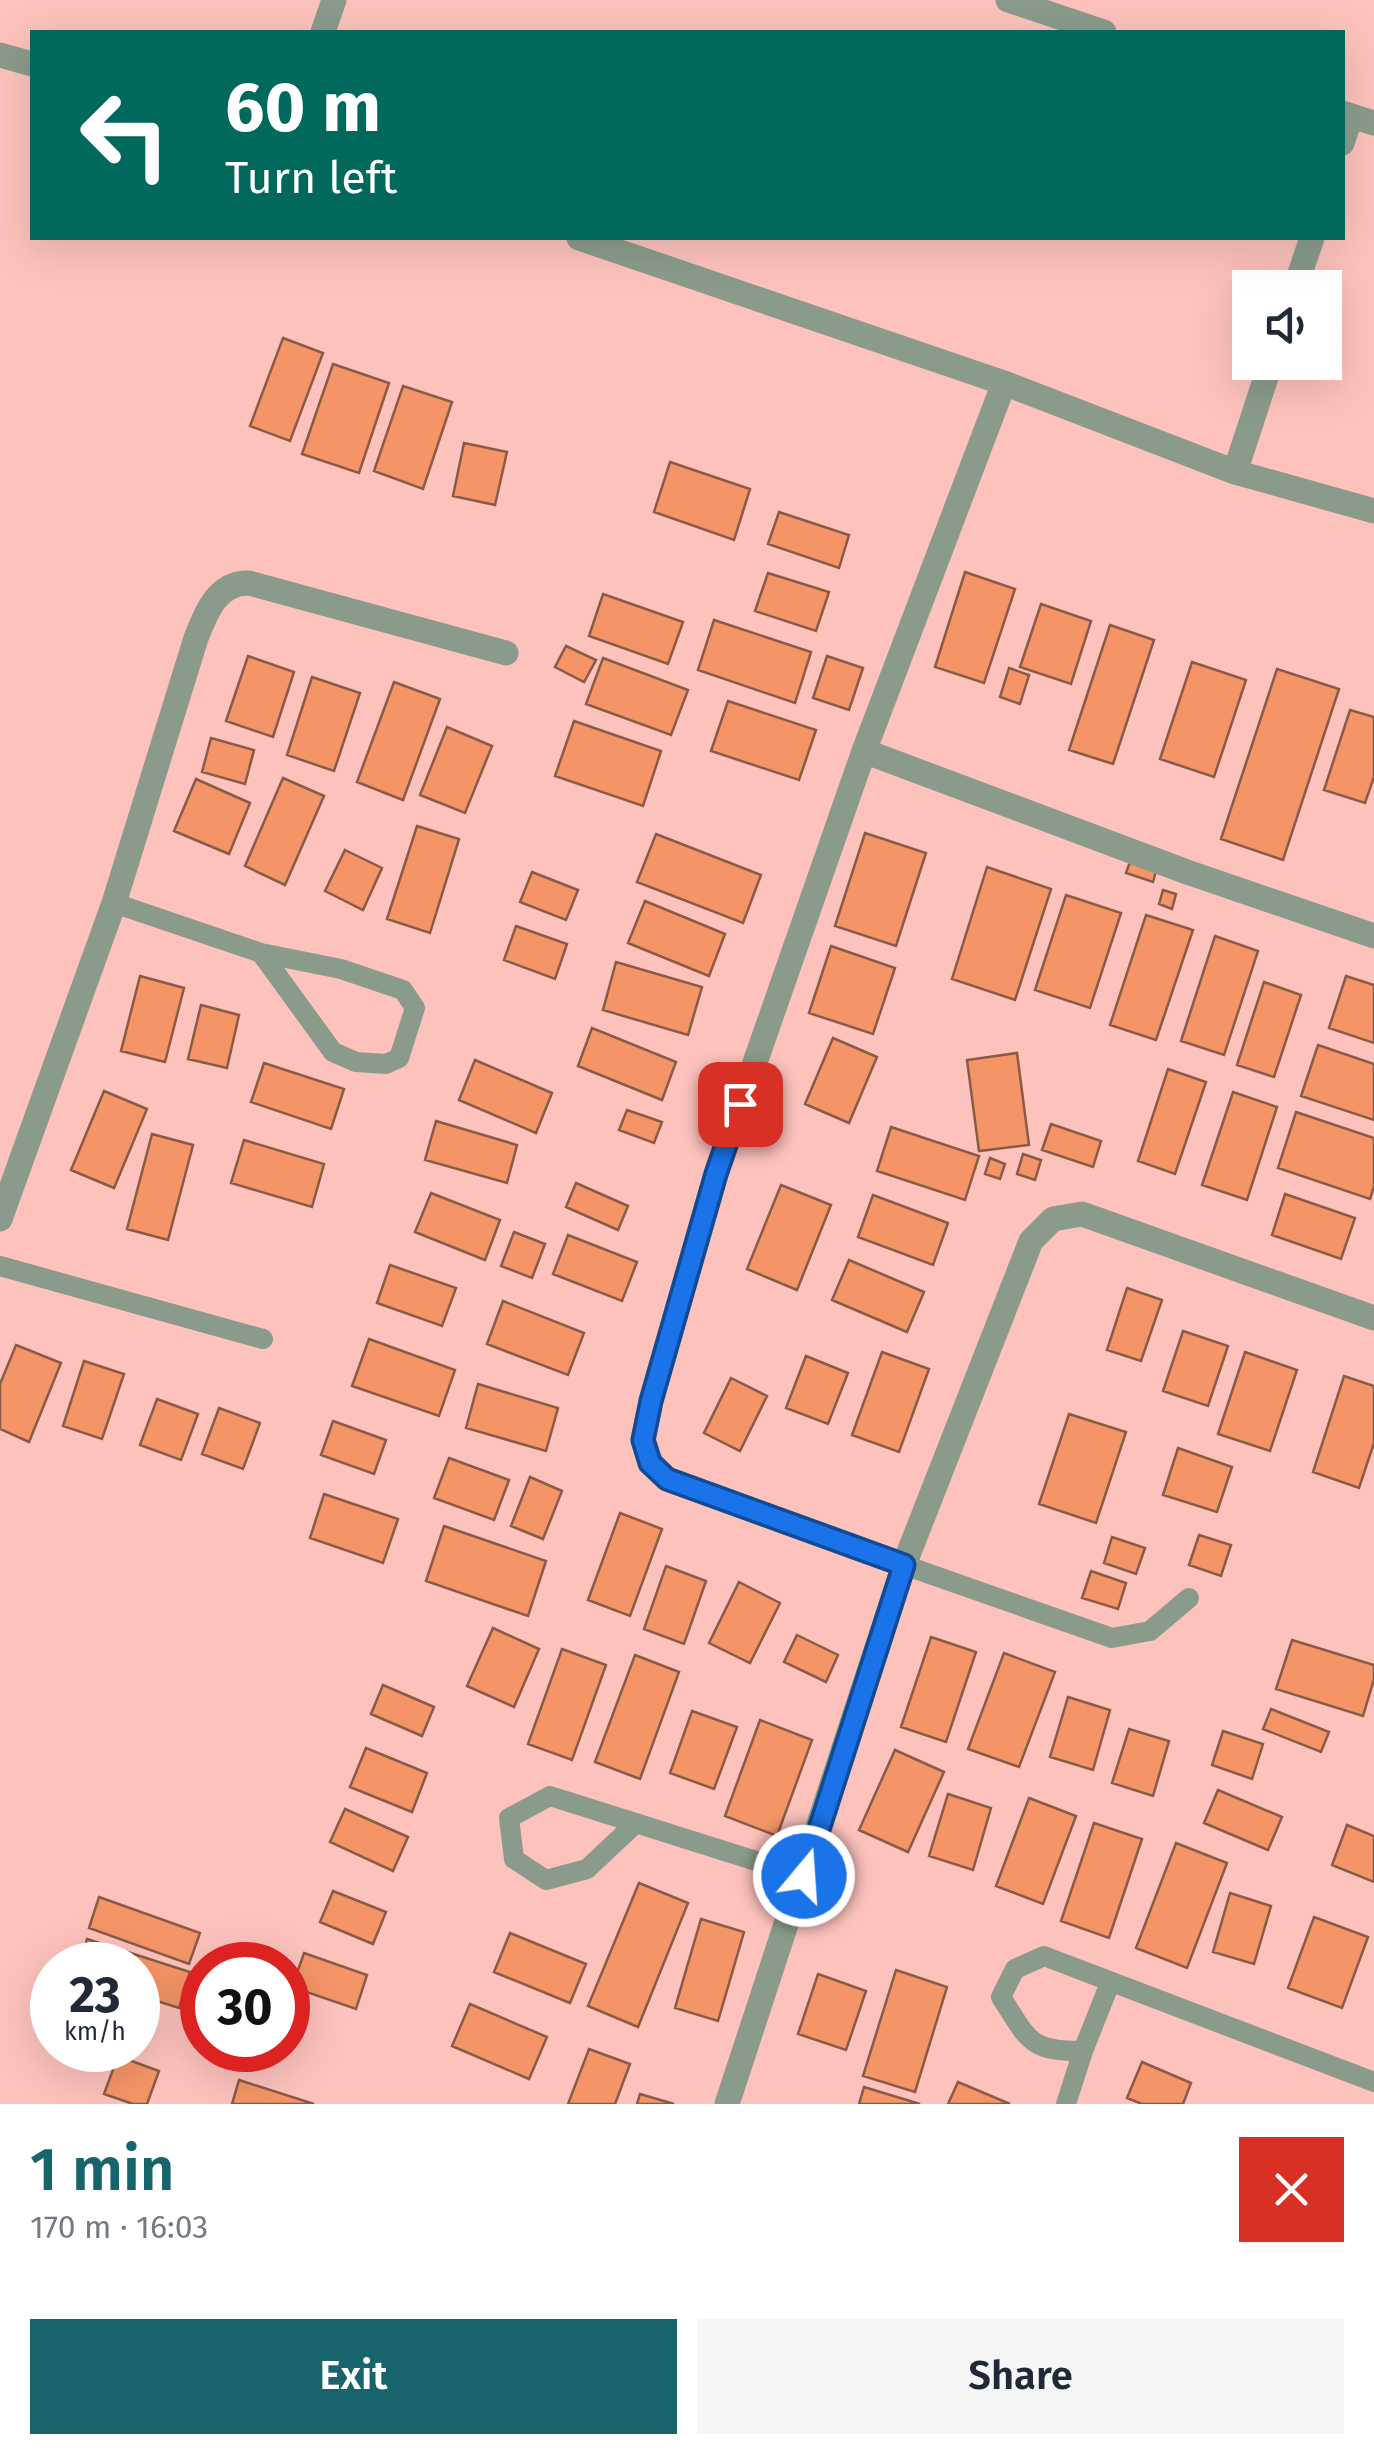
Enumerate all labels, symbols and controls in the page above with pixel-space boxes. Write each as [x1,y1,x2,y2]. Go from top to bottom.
text: 60 m [225,66,381,150]
icon: left [60,70,190,200]
text: Turn left [225,151,397,205]
map controls [1232,270,1342,380]
button: sound [1232,270,1342,380]
pin [698,1062,783,1147]
icon: arrive [713,1077,768,1132]
position arrow [752,1824,856,1928]
speed limit sign: 30 [180,1942,310,2072]
text: 23 [69,1965,121,2025]
text: km/h [64,2017,126,2047]
text: 1 min [30,2134,175,2206]
button: close [1239,2137,1344,2242]
text: 170 m · 16:03 [30,2208,208,2246]
button: Exit [30,2319,677,2434]
button: Share [697,2319,1344,2434]

